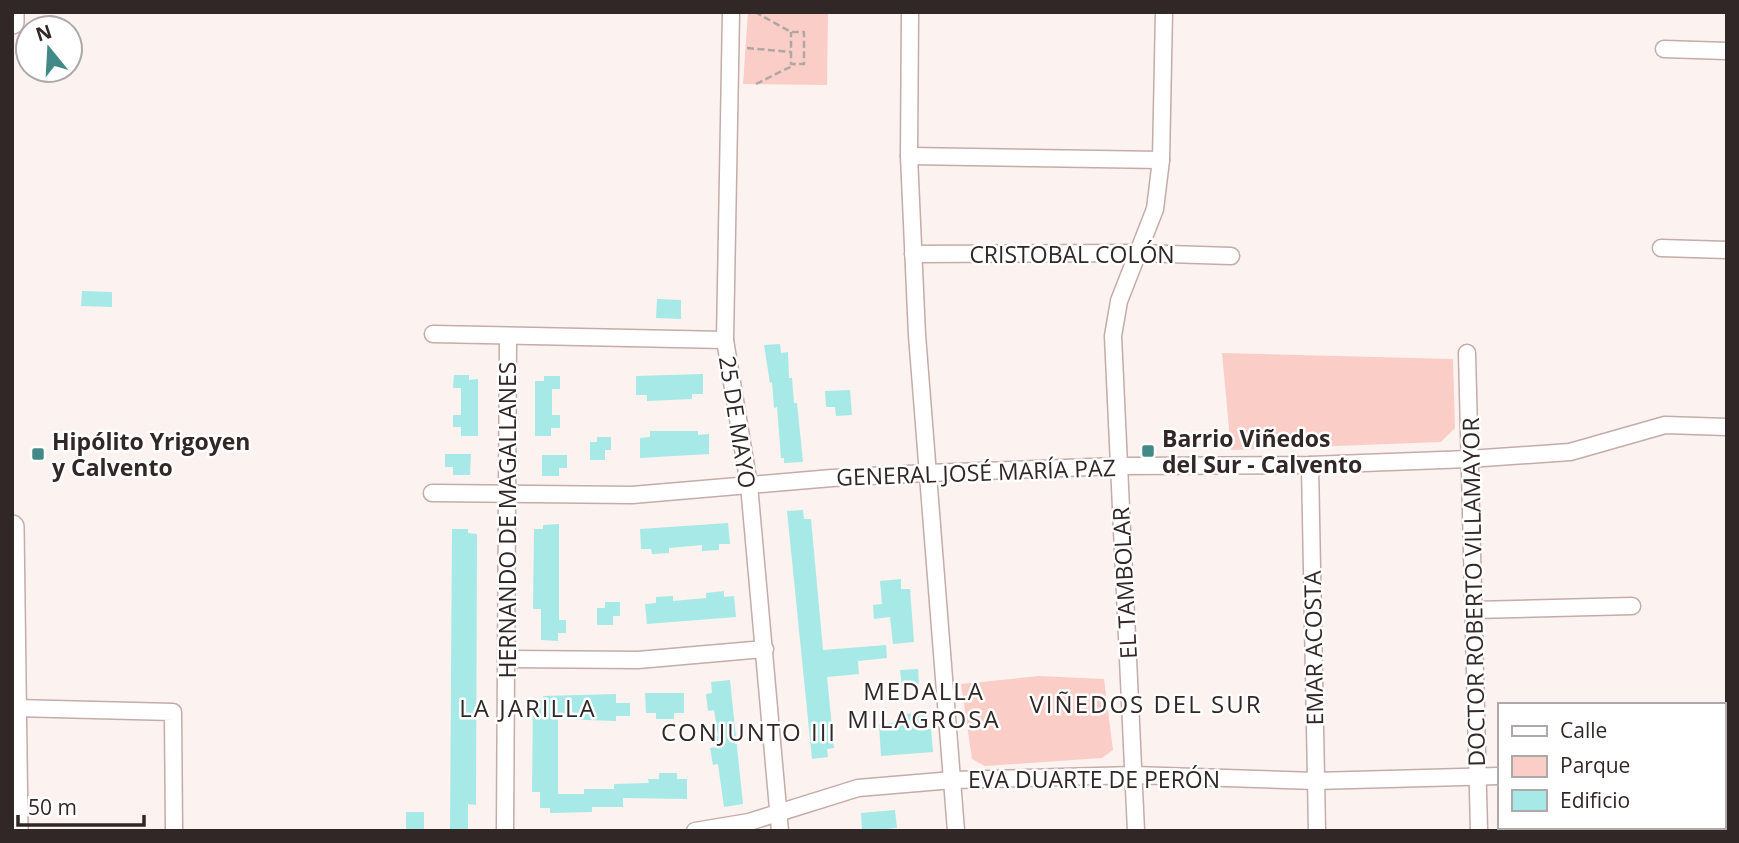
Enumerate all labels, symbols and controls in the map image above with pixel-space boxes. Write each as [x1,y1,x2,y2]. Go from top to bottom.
north arrow [14,14,84,84]
text: N [32,18,55,48]
street label: CRISTOBAL COLÓN [969,238,1175,270]
street label: 25 DE MAYO [712,353,764,491]
street label: HERNANDO DE MAGALLANES [491,362,523,678]
street label: DOCTOR ROBERTO VILLAMAYOR [1454,417,1492,767]
place label: Barrio Viñedos del Sur - Calvento [1162,422,1362,480]
place label: Hipólito Yrigoyen y Calvento [52,425,251,483]
marker: Barrio Viñedos del Sur - Calvento [1140,443,1156,459]
marker: Hipólito Yrigoyen y Calvento [30,446,46,462]
street label: GENERAL JOSÉ MARÍA PAZ [836,451,1116,493]
street label: EL TAMBOLAR [1104,506,1144,660]
street label: EMAR ACOSTA [1296,570,1330,726]
district label: MEDALLA MILAGROSA [847,674,1001,735]
district label: VIÑEDOS DEL SUR [1030,687,1262,720]
district label: LA JARILLA [459,691,597,724]
legend [1498,703,1725,829]
district label: CONJUNTO III [661,715,837,748]
text: Calle [1560,716,1607,744]
text: Parque [1560,751,1630,779]
street label: EVA DUARTE DE PERÓN [968,763,1220,795]
scale bar [18,784,144,828]
text: Edificio [1560,786,1630,814]
text: 50 m [28,793,77,821]

